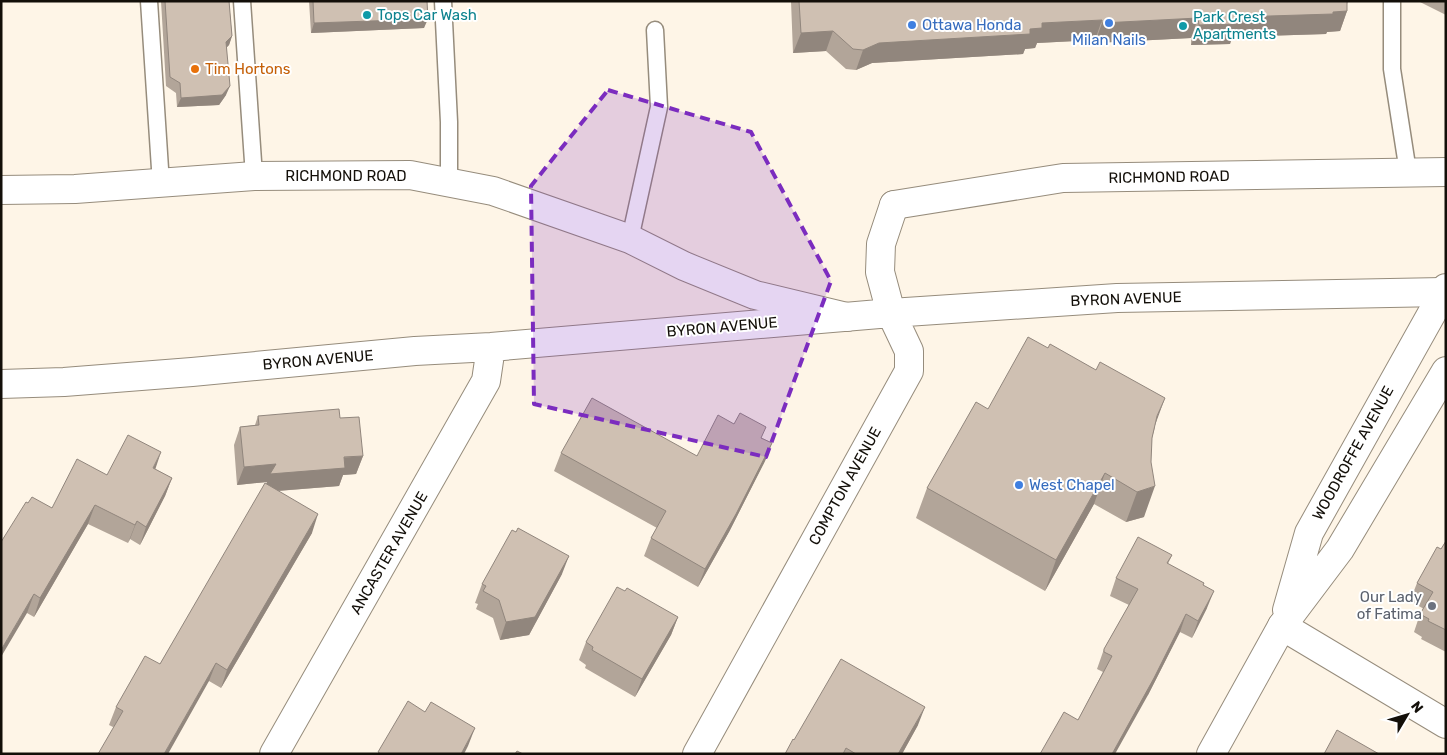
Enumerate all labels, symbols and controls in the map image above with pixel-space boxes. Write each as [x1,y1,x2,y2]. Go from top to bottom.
place label: Tops Car Wash [377,6,477,24]
place label: Park Crest Apartments [1193,8,1276,43]
marker: Tops Car Wash [361,9,373,21]
place label: Ottawa Honda [922,16,1022,34]
marker: Milan Nails [1103,17,1115,29]
marker: Ottawa Honda [906,19,918,31]
marker: Park Crest Apartments [1177,20,1189,32]
place label: Milan Nails [1072,31,1146,49]
place label: Tim Hortons [205,60,291,78]
marker: Tim Hortons [189,63,201,75]
street label: RICHMOND ROAD [285,167,407,185]
street label: RICHMOND ROAD [1108,167,1230,187]
street label: BYRON AVENUE [1070,288,1182,310]
street label: BYRON AVENUE [666,313,778,341]
street label: BYRON AVENUE [262,346,374,374]
street label: WOODROFFE AVENUE [1309,383,1397,523]
street label: COMPTON AVENUE [805,424,885,548]
place label: West Chapel [1029,476,1115,494]
marker: West Chapel [1013,479,1025,491]
street label: ANCASTER AVENUE [347,488,431,618]
place label: Our Lady of Fatima [1357,588,1422,623]
marker: Our Lady of Fatima [1426,600,1438,612]
north arrow [1382,690,1432,740]
text: N [1407,698,1427,717]

